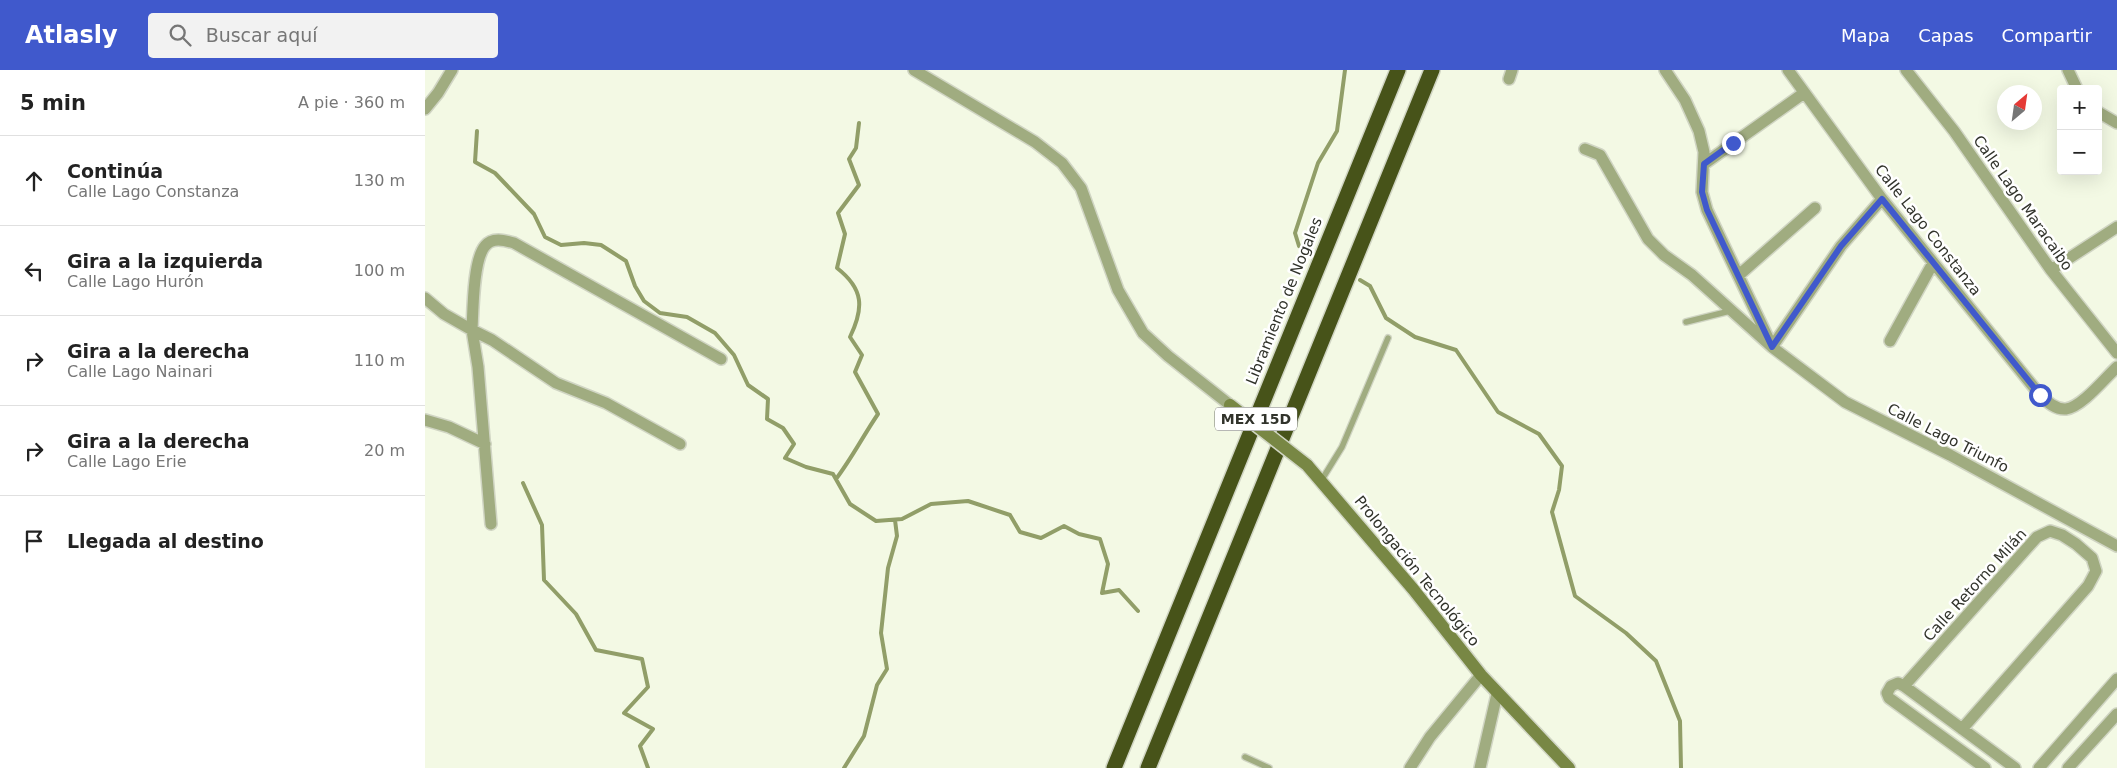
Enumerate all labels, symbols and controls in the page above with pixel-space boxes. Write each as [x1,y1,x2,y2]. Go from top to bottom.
search box [148,13,498,58]
text: Atlasly [25,21,118,49]
icon: search [166,21,194,49]
text: Buscar aquí [206,24,318,46]
text: Mapa [1841,25,1890,46]
text: Capas [1918,25,1974,46]
text: Compartir [2002,25,2092,46]
north arrow [1997,85,2042,130]
map controls [2057,85,2102,175]
button: + [2057,85,2102,130]
text: 5 min [20,91,86,115]
text: A pie · 360 m [298,93,405,112]
button: − [2057,130,2102,175]
route end [1722,132,1745,155]
street label: Calle Lago Maracaibo [1970,132,2076,274]
text: Continúa [67,160,163,182]
street label: Calle Lago Constanza [1871,161,1985,299]
icon: ahead [20,167,48,195]
text: 130 m [354,171,405,190]
text: Calle Lago Constanza [67,182,239,201]
street label: Libramiento de Nogales [1242,215,1326,387]
text: Gira a la izquierda [67,250,263,272]
icon: left [20,257,48,285]
text: 100 m [354,261,405,280]
text: Calle Lago Hurón [67,272,204,291]
text: Gira a la derecha [67,340,250,362]
icon: right [20,347,48,375]
text: 110 m [354,351,405,370]
text: Calle Lago Nainari [67,362,213,381]
route start [2029,384,2052,407]
street label: Calle Lago Triunfo [1884,400,2012,476]
road number: MEX 15D [1215,408,1297,430]
text: Gira a la derecha [67,430,250,452]
icon: right [20,437,48,465]
text: 20 m [364,441,405,460]
text: Calle Lago Erie [67,452,187,471]
street label: Prolongación Tecnológico [1351,492,1483,650]
street label: Calle Retorno Milán [1920,525,2030,645]
icon: arrive [20,527,48,555]
text: Llegada al destino [67,530,264,552]

